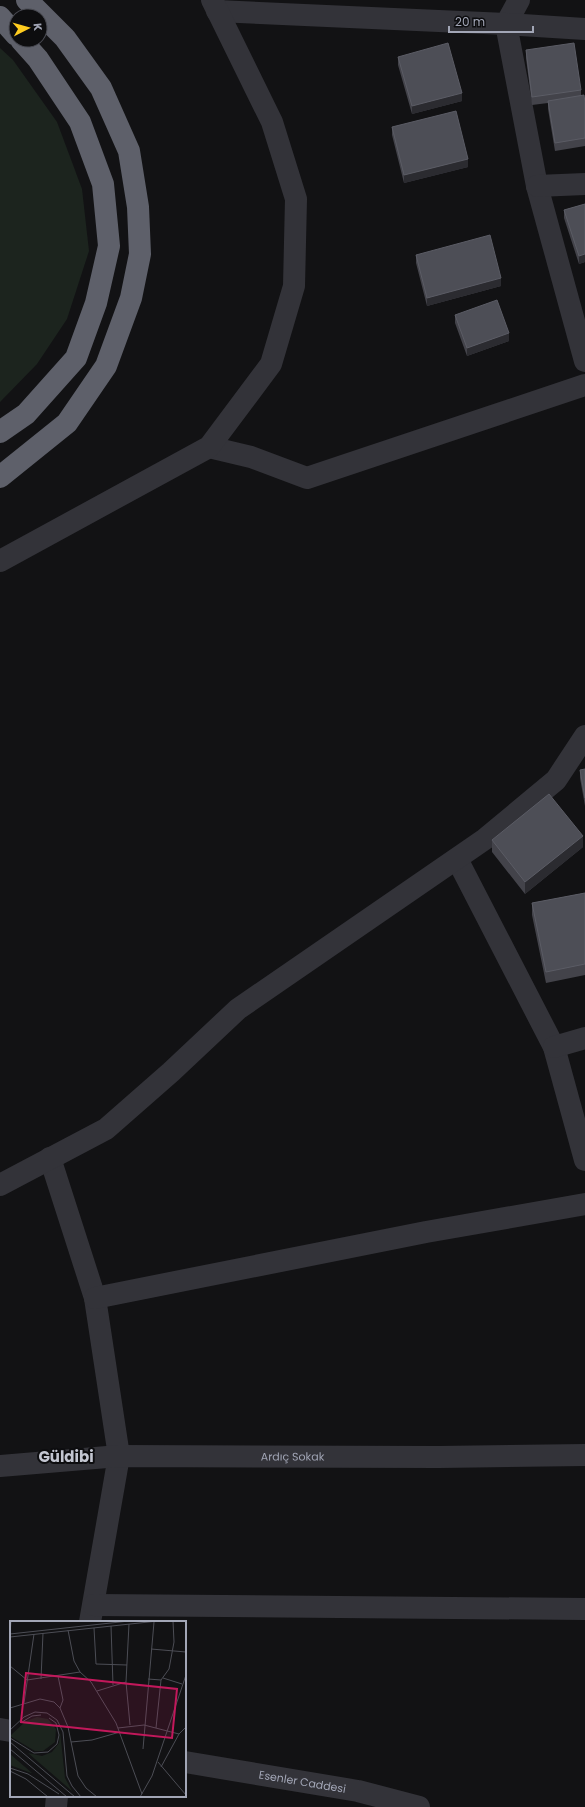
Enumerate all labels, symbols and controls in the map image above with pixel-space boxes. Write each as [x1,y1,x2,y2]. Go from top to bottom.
north arrow [8,8,48,48]
scale bar [449,8,533,34]
text: 20 m [455,13,485,30]
text: K [30,22,46,32]
district label: Güldibi [38,1446,94,1467]
street label: Ardıç Sokak [261,1448,325,1465]
inset map [10,1621,186,1797]
street label: Esenler Caddesi [258,1767,347,1797]

